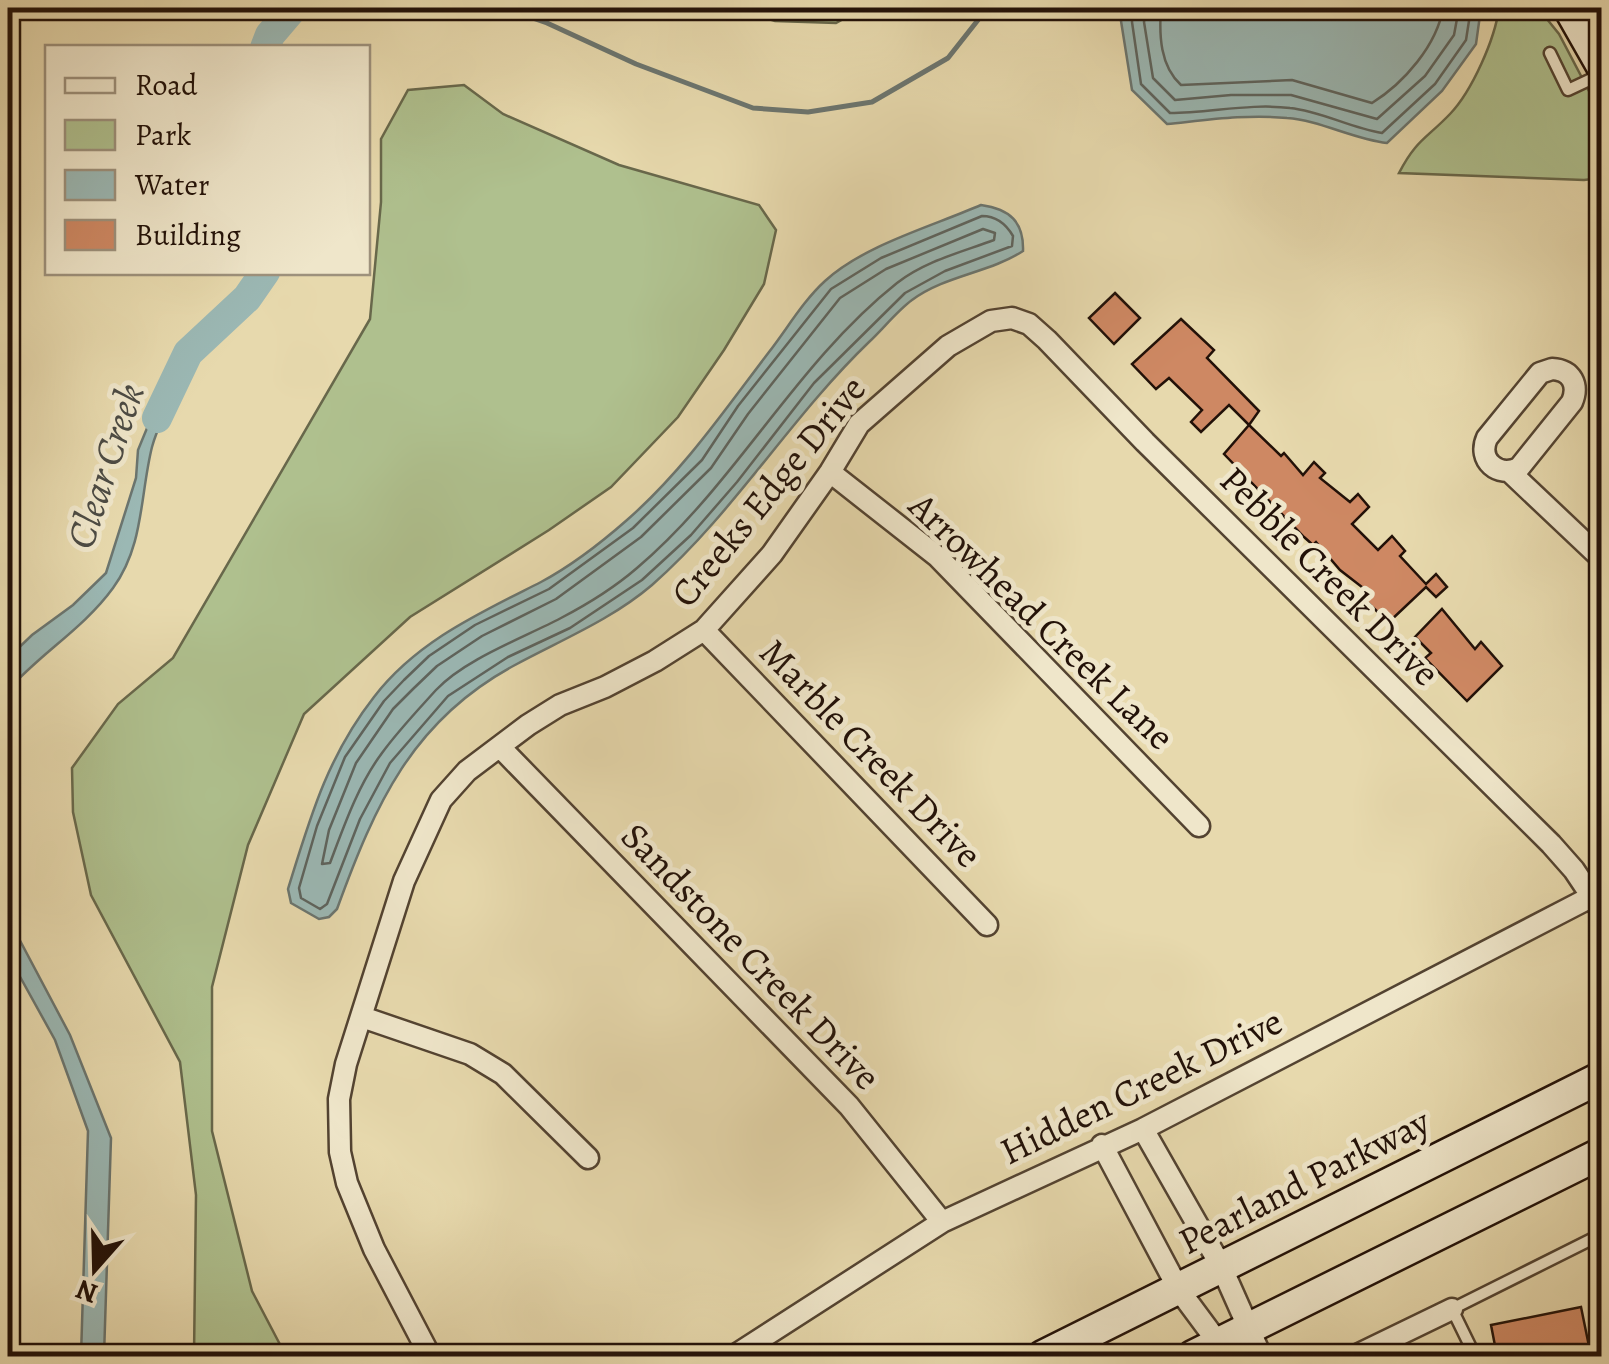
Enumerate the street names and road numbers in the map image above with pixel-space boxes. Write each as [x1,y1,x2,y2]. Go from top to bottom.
street label: Creeks Edge Drive [659,364,877,618]
street label: Pebble Creek Drive [1208,454,1452,698]
street label: Arrowhead Creek Lane [897,480,1186,762]
street label: Marble Creek Drive [748,627,994,879]
street label: Sandstone Creek Drive [610,811,892,1101]
street label: Hidden Creek Drive [991,995,1291,1177]
street label: Pearland Parkway [1169,1095,1440,1267]

